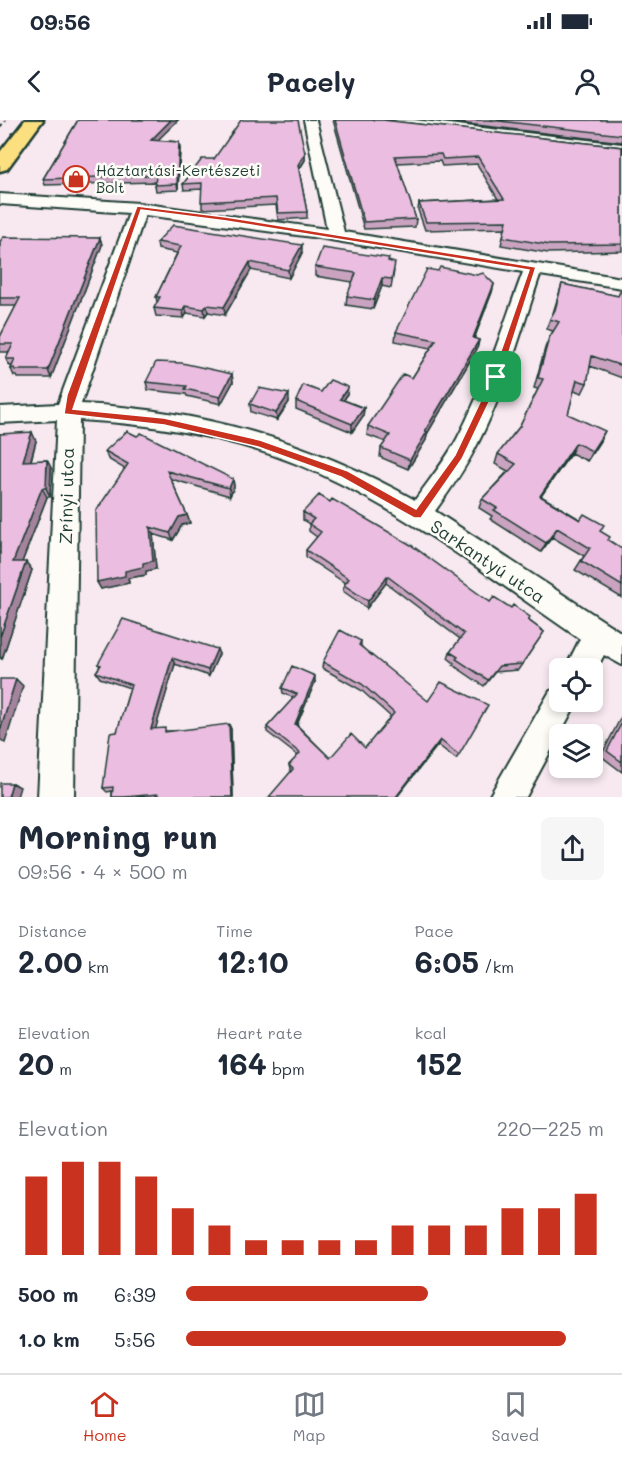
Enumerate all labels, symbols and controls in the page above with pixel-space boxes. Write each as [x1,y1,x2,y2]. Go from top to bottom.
text: 09:56 [30,7,91,36]
text: Pacely [266,64,356,99]
icon: back [18,65,51,98]
icon: person [571,65,604,98]
place label: Háztartási-Kertészeti Bolt [96,160,260,197]
shop icon: Háztartási-Kertészeti Bolt [61,164,91,194]
pin [470,351,521,402]
icon: arrive [479,360,512,393]
street label: Zrínyi utca [53,447,79,545]
street label: Sarkantyú utca [426,514,550,608]
map controls [549,658,603,778]
button: locate [549,658,603,712]
button: layers [549,724,603,778]
text: Morning run [18,814,218,857]
button: share [541,817,604,880]
text: 09:56 · 4 × 500 m [18,858,188,884]
text: Distance [18,920,87,941]
text: Time [216,920,253,941]
text: Pace [415,920,454,941]
text: 2.00 [18,941,83,981]
text: 12:10 [216,941,288,981]
text: 6:05 [415,941,479,981]
text: km [83,956,109,977]
text: /km [479,956,514,977]
text: Elevation [18,1022,90,1043]
text: Heart rate [216,1022,303,1043]
text: kcal [415,1022,447,1043]
text: 20 [18,1043,54,1083]
text: 164 [216,1043,267,1083]
text: 152 [415,1043,462,1083]
text: m [54,1058,72,1079]
text: bpm [267,1058,305,1079]
text: Elevation [18,1115,108,1141]
text: 220–225 m [497,1115,604,1141]
text: 500 m [18,1281,78,1307]
text: 6:39 [114,1281,156,1307]
text: 1.0 km [18,1326,80,1352]
text: 5:56 [114,1326,156,1352]
tab: Home [83,1388,127,1445]
tab: Map [293,1388,326,1445]
tab: Saved [491,1388,539,1445]

